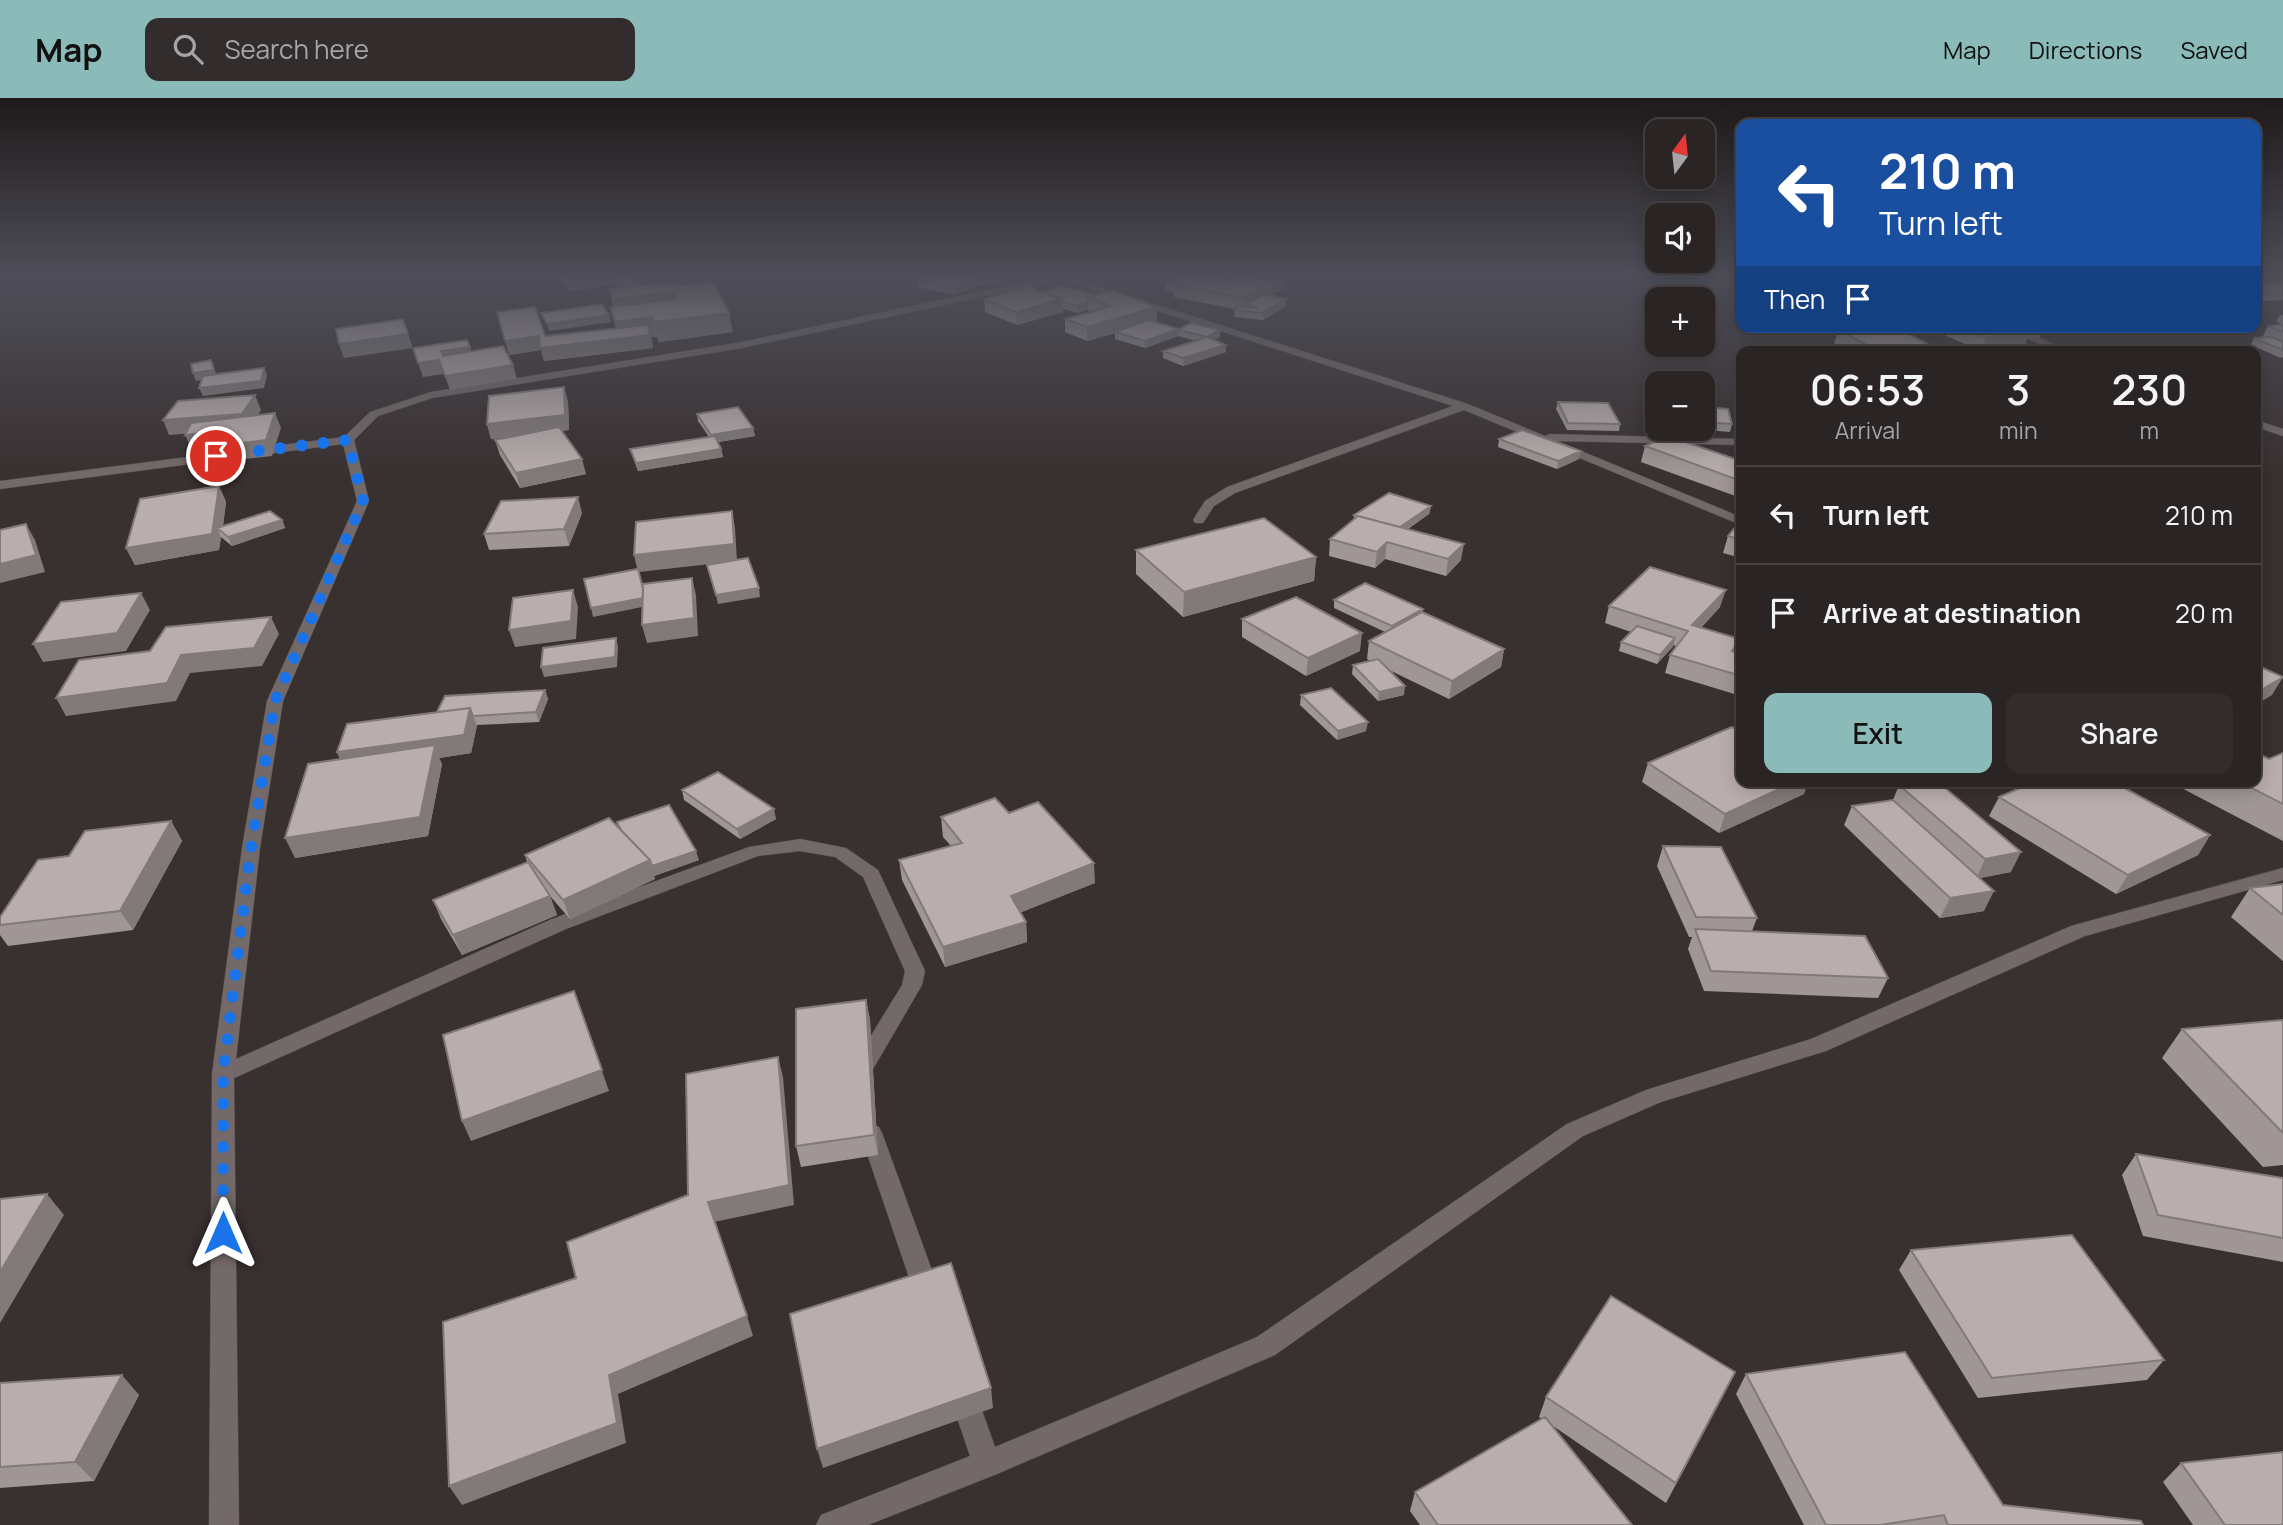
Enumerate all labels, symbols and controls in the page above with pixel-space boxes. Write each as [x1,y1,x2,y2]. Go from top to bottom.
search box [145,18,635,81]
text: Map [35,27,103,72]
icon: search [169,30,207,68]
text: Search here [225,31,369,67]
text: Map [1943,33,1991,66]
text: Directions [2029,33,2142,66]
text: Saved [2180,33,2248,66]
north arrow [1645,119,1715,189]
map controls [1645,119,1715,441]
text: 210 m [1879,137,2016,204]
icon: left [1764,147,1855,238]
text: Turn left [1879,201,2003,245]
button: sound [1645,203,1715,273]
icon: arrive [1839,280,1877,318]
text: Then [1764,281,1825,317]
button: + [1645,287,1715,357]
text: 06:53 [1810,360,1925,418]
text: 3 [2006,360,2030,418]
text: 230 [2111,360,2187,418]
button: − [1645,371,1715,441]
text: Arrival [1835,414,1900,446]
text: min [1999,414,2038,446]
text: m [2140,414,2159,446]
pin [186,426,246,486]
icon: arrive [197,437,235,475]
icon: left [1764,496,1802,534]
text: Turn left [1823,497,1930,533]
text: 210 m [2165,497,2233,533]
icon: arrive [1764,594,1802,632]
text: Arrive at destination [1823,595,2081,631]
text: 20 m [2175,595,2233,631]
button: Exit [1764,693,1992,773]
button: Share [2006,693,2233,773]
position arrow [186,1196,260,1270]

